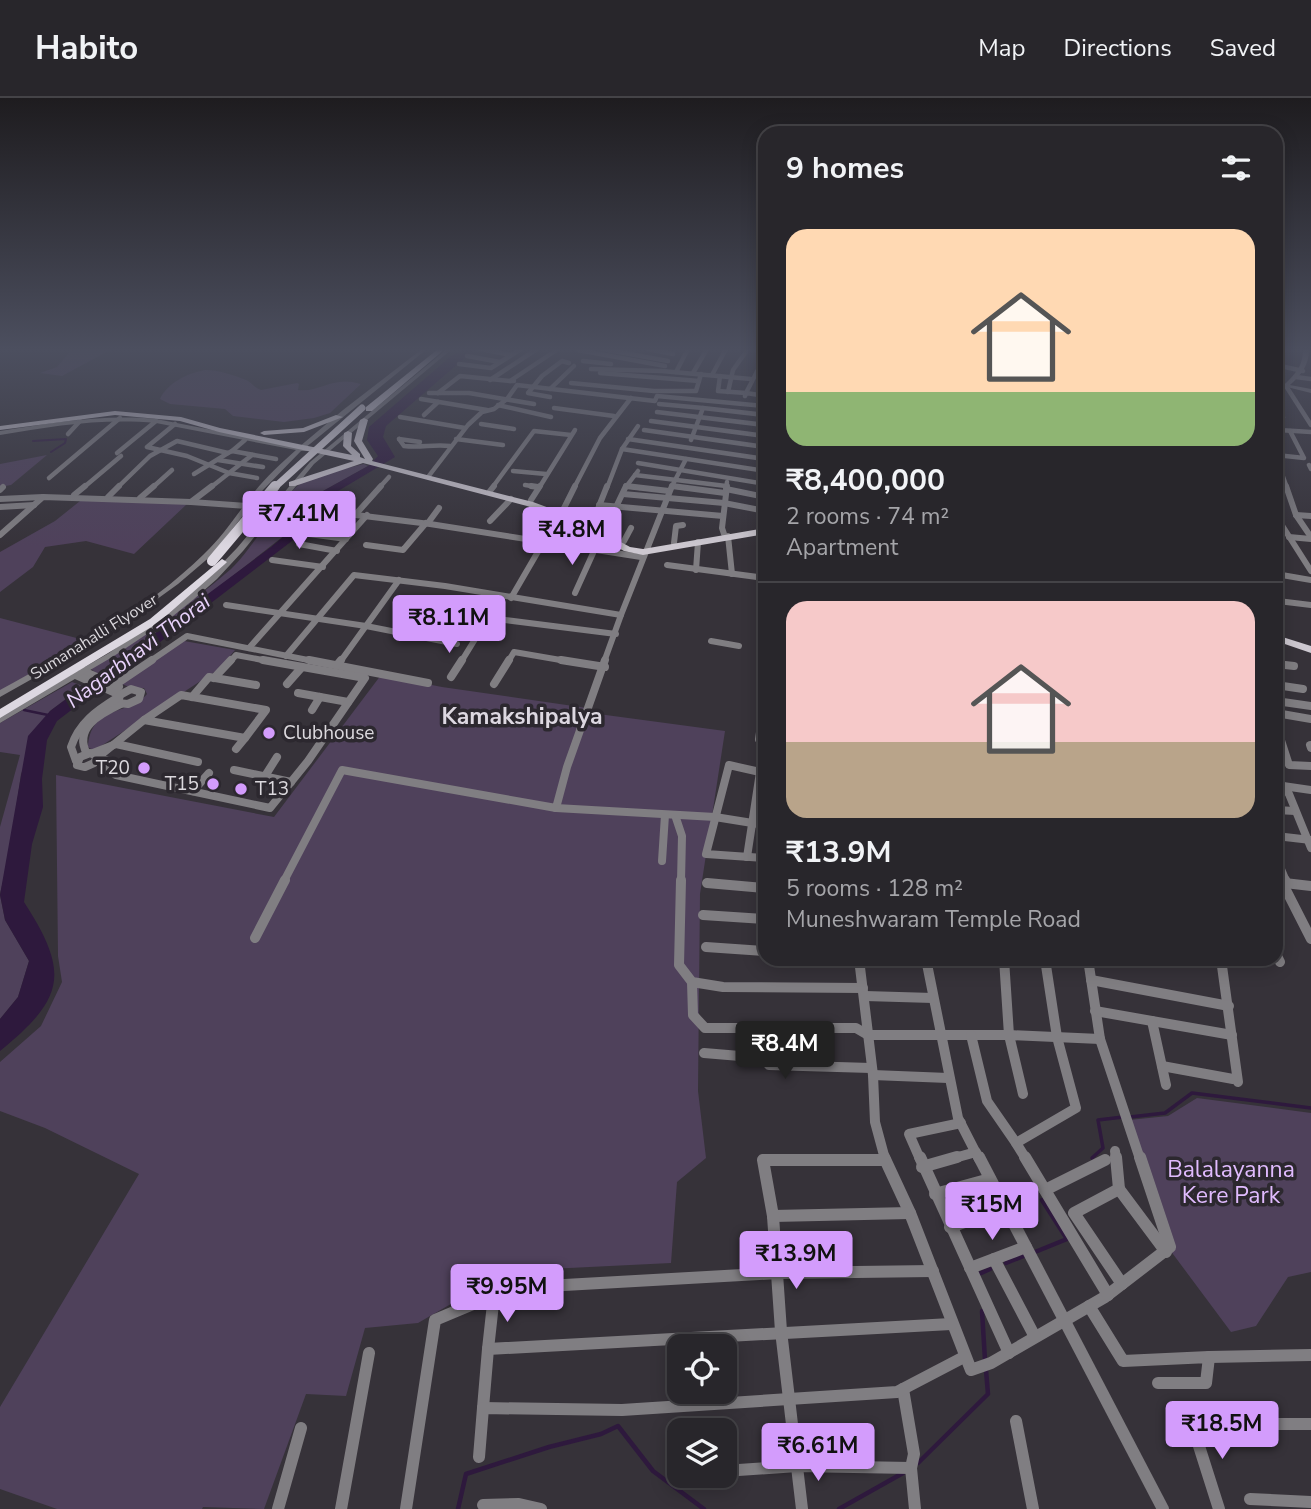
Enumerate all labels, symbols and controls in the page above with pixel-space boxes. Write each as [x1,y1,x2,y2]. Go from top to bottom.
text: Habito [35,26,138,71]
text: Map [978,32,1025,64]
text: Directions [1063,32,1172,64]
text: Saved [1210,32,1276,64]
text: 9 homes [786,148,904,189]
icon: filters [1217,149,1255,187]
icon: home [958,274,1084,400]
text: ₹8,400,000 [786,460,945,501]
pin: ₹7.41M [242,491,356,551]
text: ₹7.41M [259,498,339,529]
text: 2 rooms · 74 m² [786,501,949,532]
pin: ₹4.8M [523,508,621,567]
text: ₹4.8M [538,514,606,545]
text: Apartment [786,532,898,563]
water label: Nagarbhavi Thorai [60,587,217,714]
street label: Sumanahalli Flyover [26,589,162,685]
pin: ₹8.11M [392,596,506,655]
text: ₹8.11M [409,602,489,633]
icon: home [958,646,1084,772]
district label: Kamakshipalya [441,701,603,732]
place label: Clubhouse [283,720,374,746]
marker: Clubhouse [261,725,277,741]
place label: T20 [96,755,130,781]
marker: T20 [136,760,152,776]
place label: T15 [165,771,199,797]
marker: T15 [205,776,221,792]
place label: T13 [255,776,289,802]
marker: T13 [233,781,249,797]
text: ₹13.9M [786,832,891,873]
text: 5 rooms · 128 m² [786,873,963,904]
text: Muneshwaram Temple Road [786,904,1081,935]
pin: ₹8.4M [736,1021,834,1081]
text: ₹8.4M [751,1028,819,1059]
park label: Balalayanna Kere Park [1167,1154,1295,1211]
pin: ₹15M [951,1182,1033,1242]
text: ₹15M [961,1189,1023,1220]
pin: ₹13.9M [739,1232,853,1291]
text: ₹13.9M [756,1238,836,1269]
pin: ₹9.95M [450,1264,564,1324]
text: ₹9.95M [467,1271,547,1302]
map controls [667,1334,737,1488]
button: locate [667,1334,737,1404]
pin: ₹18.5M [1165,1402,1279,1461]
text: ₹18.5M [1182,1408,1262,1439]
button: layers [667,1418,737,1488]
pin: ₹6.61M [761,1424,875,1483]
text: ₹6.61M [778,1430,858,1461]

